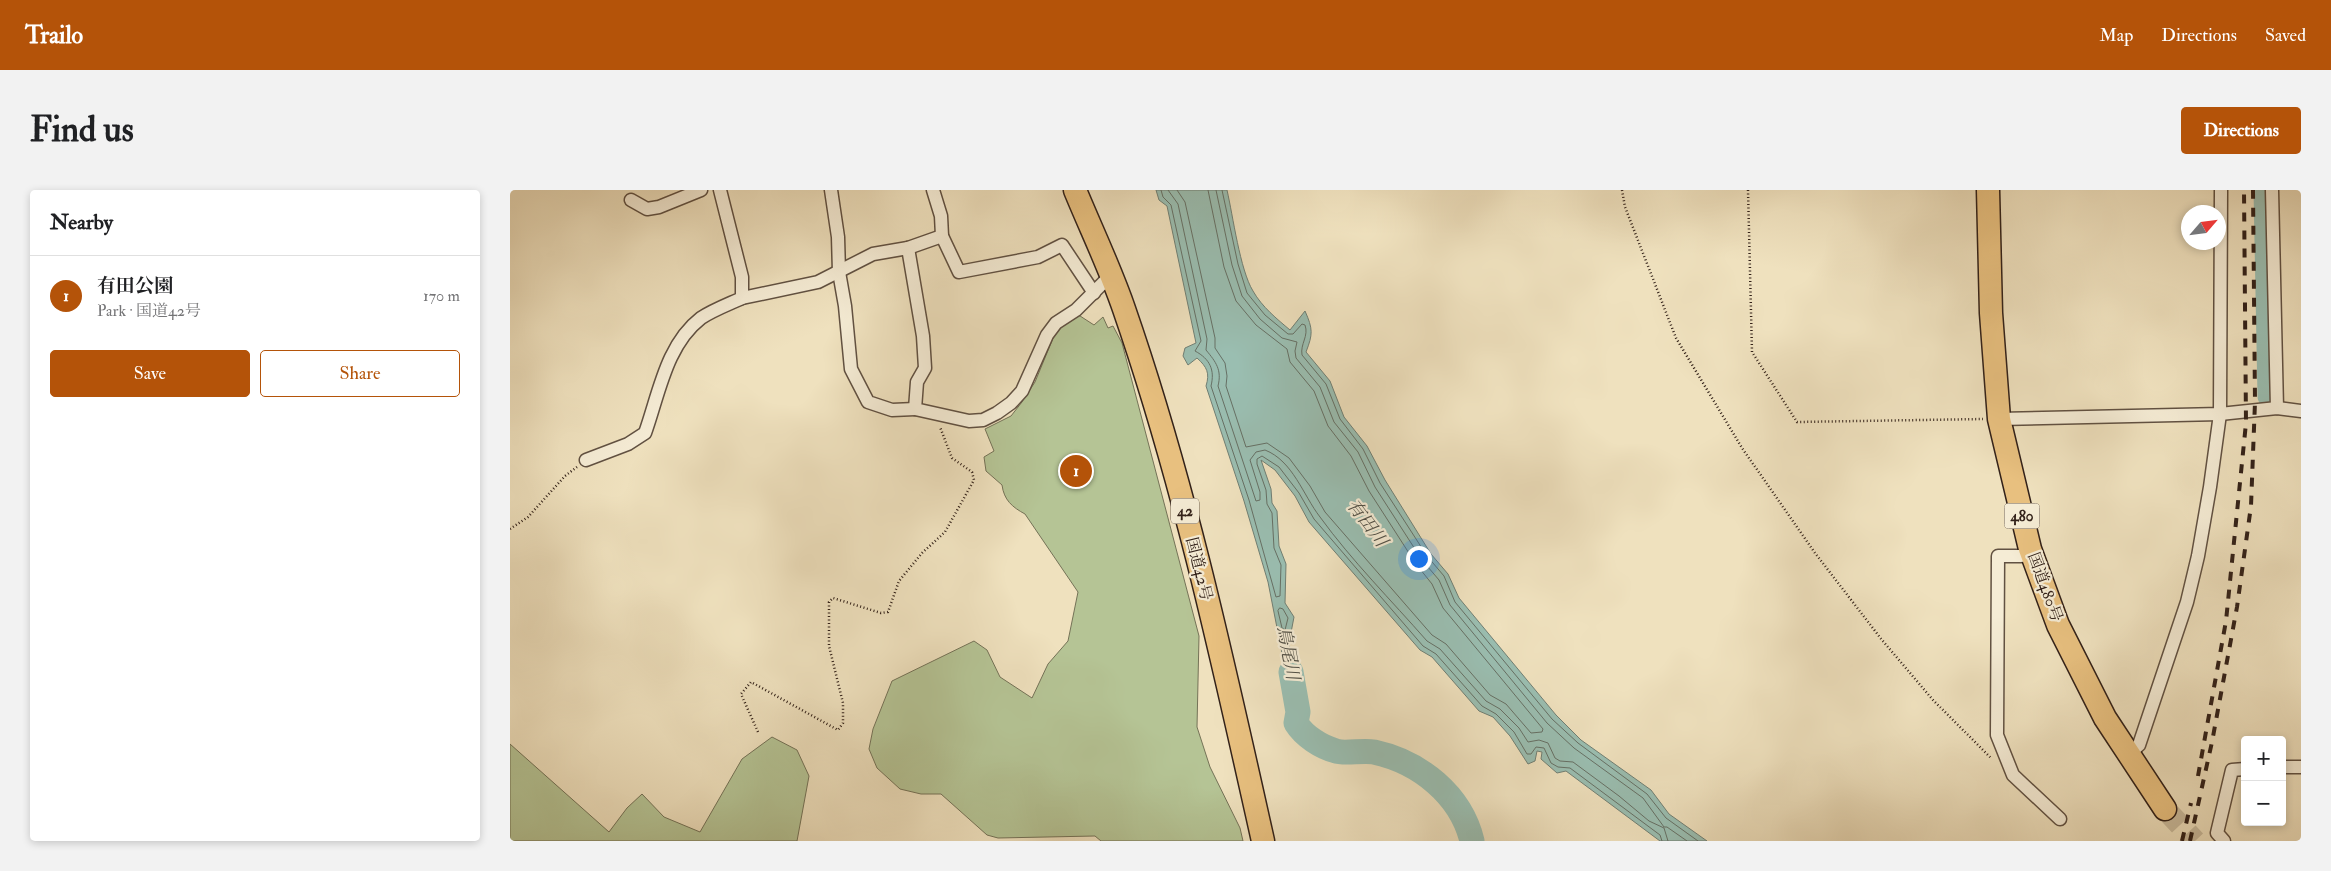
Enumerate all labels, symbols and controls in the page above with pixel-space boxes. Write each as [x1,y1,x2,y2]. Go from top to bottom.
text: Trailo [25,20,83,51]
text: Map [2100,24,2133,47]
text: Directions [2161,24,2237,47]
text: Saved [2265,24,2306,47]
button: Directions [2181,107,2301,154]
text: Find us [30,108,134,152]
north arrow [2181,205,2226,250]
text: Nearby [50,209,113,236]
text: 有田公園 [97,274,173,298]
text: 1 [63,286,69,306]
text: 170 m [423,286,460,306]
text: Park · 国道42号 [97,301,201,321]
button: Save [50,350,250,397]
button: Share [260,350,460,397]
pin: 1 [1060,452,1092,490]
water label: 有田川 [1342,495,1394,553]
road number: 42 [1171,498,1199,524]
road number: 480 [2004,504,2040,528]
street label: 国道42号 [1181,535,1217,603]
your location [1406,546,1432,572]
street label: 国道480号 [2023,550,2067,624]
water label: 鳥尾川 [1272,624,1305,684]
map controls [2241,736,2286,826]
button: + [2241,736,2286,781]
button: − [2241,781,2286,826]

